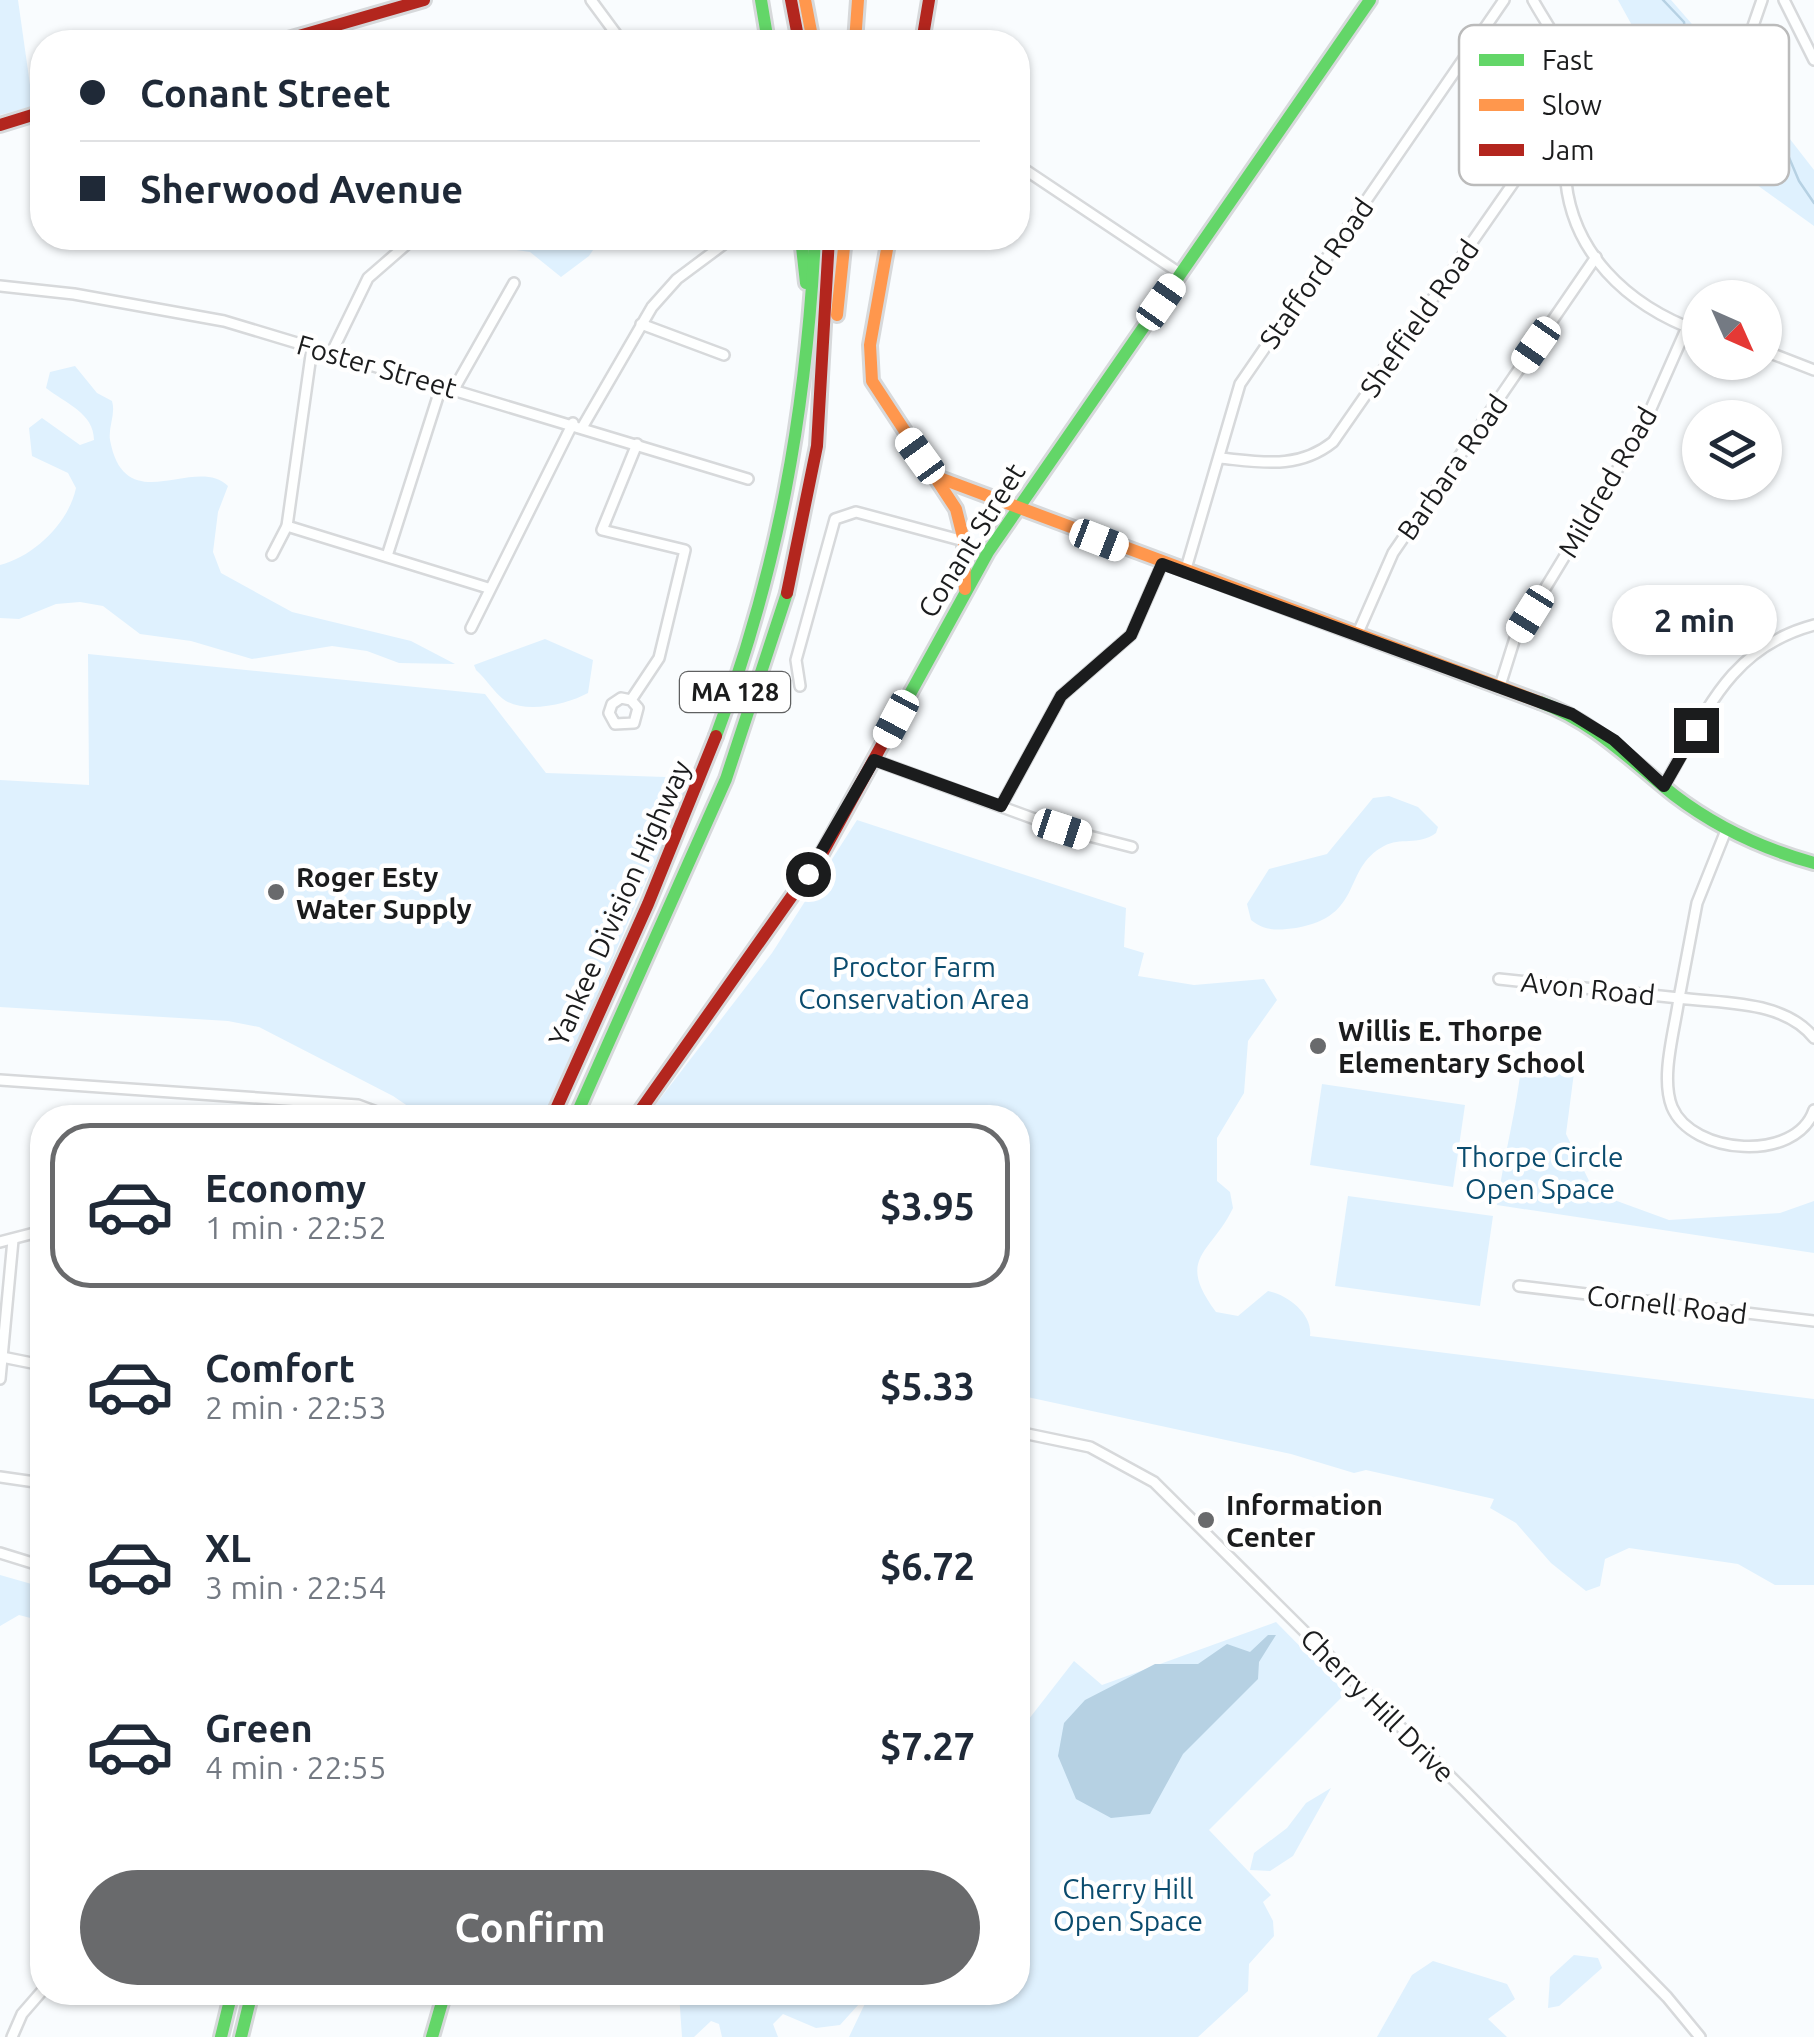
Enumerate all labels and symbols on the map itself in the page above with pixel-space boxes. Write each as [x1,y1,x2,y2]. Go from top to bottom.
legend [1459,25,1789,185]
text: Fast [1542,44,1593,75]
text: Slow [1542,89,1602,120]
text: Jam [1542,134,1594,165]
street label: Stafford Road [1253,192,1379,354]
street label: Sheffield Road [1353,234,1485,402]
car [1132,269,1190,335]
north arrow [1682,280,1782,380]
car [1507,312,1565,378]
street label: Foster Street [293,328,461,404]
street label: Barbara Road [1391,389,1513,545]
street label: Mildred Road [1552,401,1662,563]
car [890,423,950,489]
street label: Conant Street [911,457,1031,623]
car [1066,515,1132,565]
car [1501,581,1559,647]
callout: 2 min [1614,585,1778,655]
road number: MA 128 [680,672,790,712]
car [869,685,923,753]
route end [1674,708,1719,753]
street label: Yankee Division Highway [542,755,696,1051]
car [1029,805,1095,853]
route start [786,852,831,897]
place label: Roger Esty Water Supply [296,861,472,924]
marker: Roger Esty Water Supply [265,881,287,903]
park label: Proctor Farm Conservation Area [798,951,1030,1014]
street label: Avon Road [1519,966,1657,1010]
place label: Willis E. Thorpe Elementary School [1338,1015,1585,1078]
marker: Willis E. Thorpe Elementary School [1307,1035,1329,1057]
park label: Thorpe Circle Open Space [1456,1141,1624,1204]
street label: Cornell Road [1585,1279,1749,1329]
place label: Information Center [1226,1489,1383,1552]
marker: Information Center [1195,1509,1217,1531]
street label: Cherry Hill Drive [1295,1622,1461,1788]
park label: Cherry Hill Open Space [1053,1873,1203,1936]

